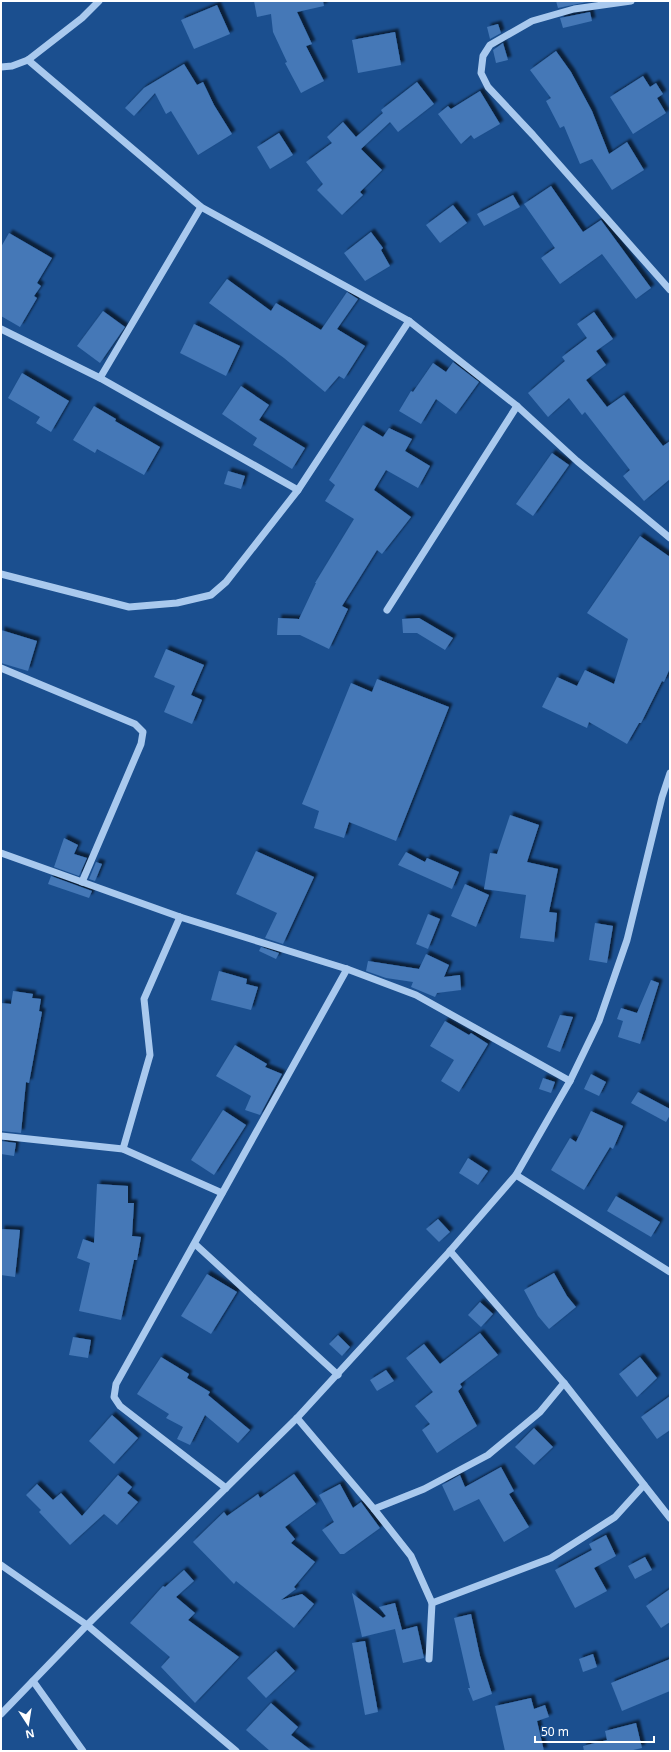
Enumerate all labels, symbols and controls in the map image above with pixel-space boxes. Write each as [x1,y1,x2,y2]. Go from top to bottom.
north arrow [8,1704,48,1744]
scale bar [535,1718,654,1744]
text: 50 m [541,1723,569,1740]
text: N [24,1726,36,1743]

